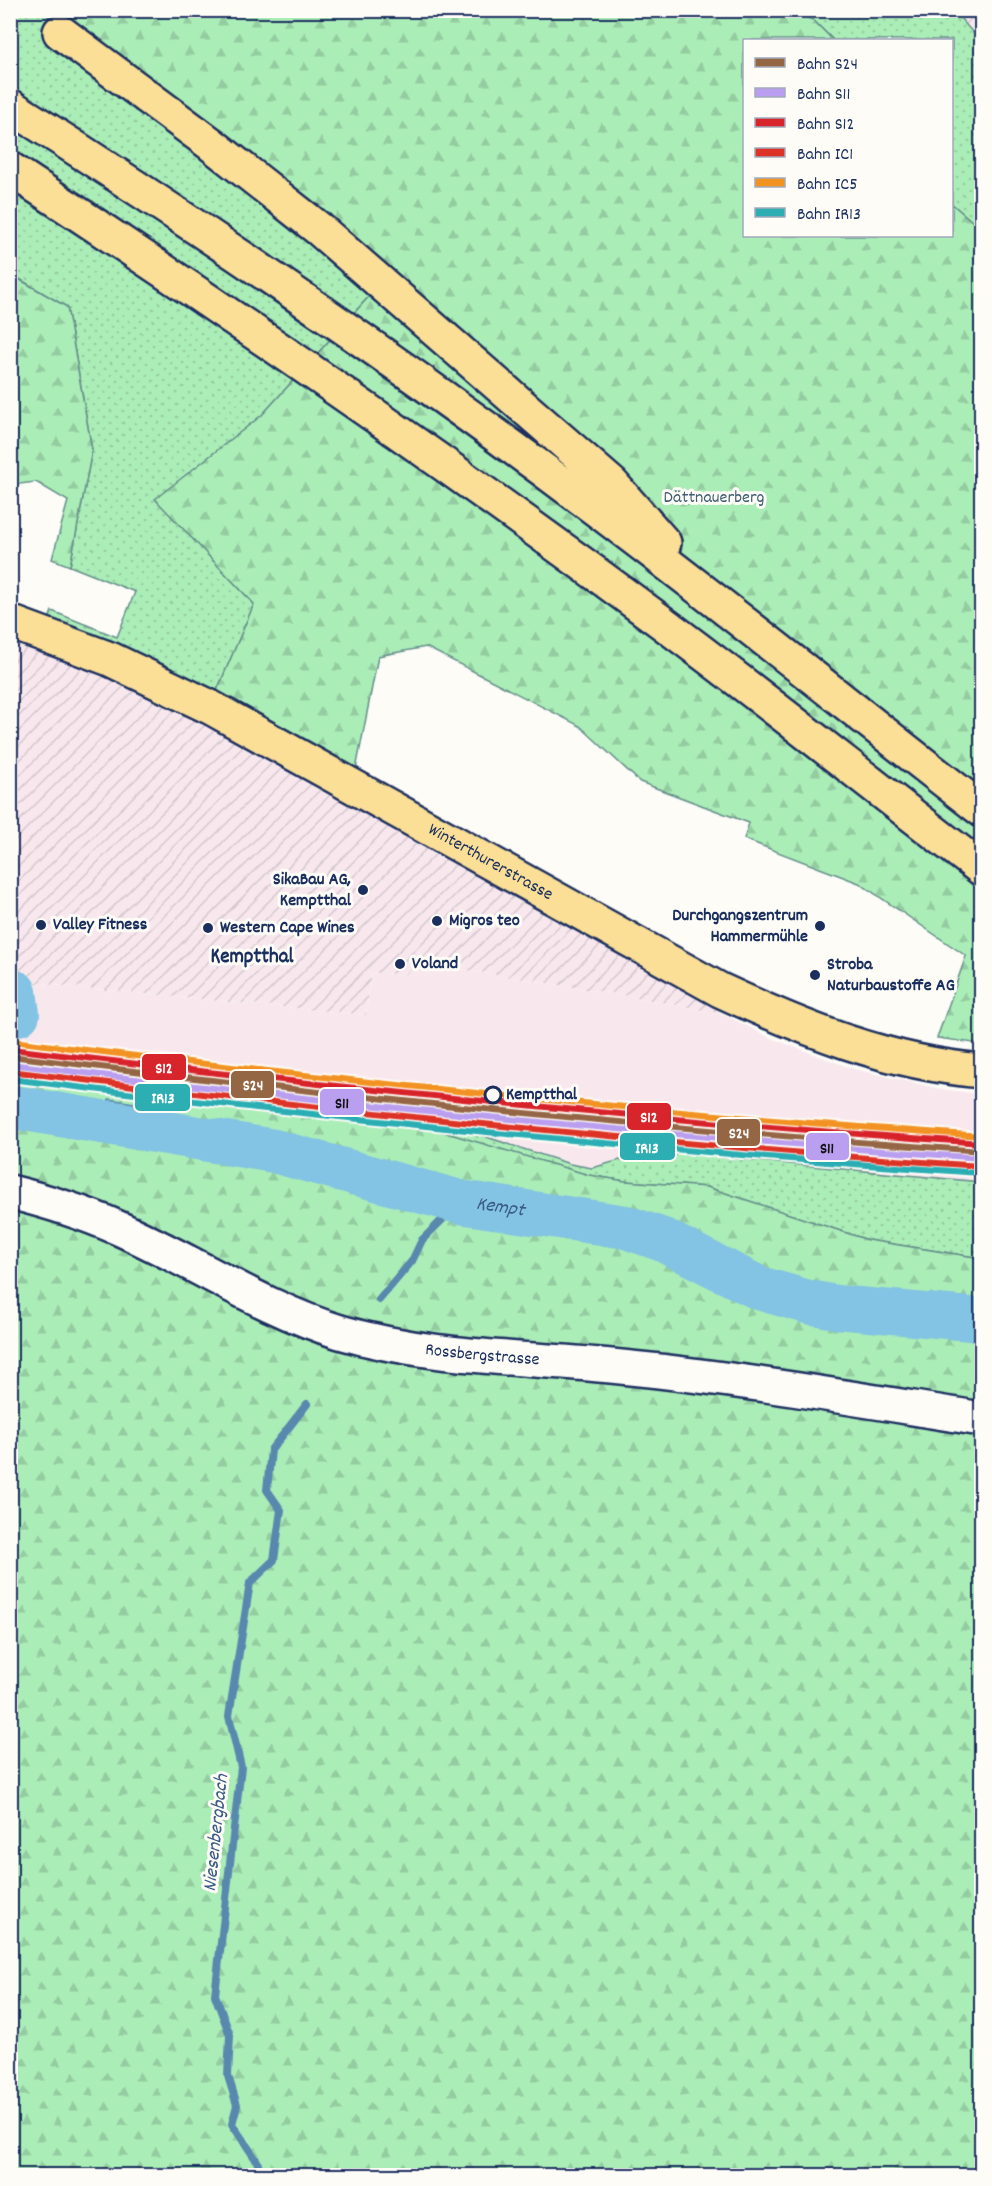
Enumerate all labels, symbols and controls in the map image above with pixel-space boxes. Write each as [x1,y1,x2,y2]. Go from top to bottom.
legend [743,39,953,237]
text: Bahn S24 [797,53,858,78]
text: Bahn S11 [797,83,850,108]
text: Bahn S12 [797,113,854,138]
text: Bahn IC1 [797,143,853,168]
text: Bahn IC5 [797,173,857,198]
text: Bahn IR13 [797,203,861,228]
park label: Dättnauerberg [664,486,765,511]
street label: Winterthurerstrasse [423,818,557,907]
place label: SikaBau AG, Kemptthal [273,868,352,914]
marker: SikaBau AG, Kemptthal [356,883,370,897]
place label: Durchgangszentrum Hammermühle [672,904,808,950]
place label: Migros teo [449,909,520,934]
place label: Valley Fitness [53,913,148,938]
marker: Migros teo [430,914,444,928]
place label: Western Cape Wines [220,916,355,941]
marker: Valley Fitness [34,918,48,932]
marker: Durchgangszentrum Hammermühle [813,919,827,933]
marker: Western Cape Wines [201,921,215,935]
district label: Kemptthal [210,943,295,973]
place label: Voland [412,952,458,977]
place label: Stroba Naturbaustoffe AG [827,953,955,999]
marker: Voland [393,957,407,971]
marker: Stroba Naturbaustoffe AG [808,968,822,982]
line badge: S12 [141,1053,187,1081]
text: S12 [155,1058,173,1081]
line badge: S24 [230,1070,275,1099]
text: S24 [243,1075,263,1098]
line badge: IR13 [134,1083,191,1112]
place label: Kemptthal [506,1083,578,1108]
marker: Kemptthal [484,1086,502,1104]
text: IR13 [151,1088,175,1111]
line badge: S11 [319,1088,365,1116]
text: S11 [335,1093,349,1116]
line badge: S12 [626,1102,672,1131]
text: S12 [640,1107,658,1130]
line badge: S24 [716,1118,761,1147]
text: S24 [729,1123,749,1146]
line badge: IR13 [619,1132,676,1161]
line badge: S11 [805,1132,850,1161]
text: IR13 [635,1138,659,1161]
text: S11 [820,1138,834,1161]
water label: Kempt [474,1191,528,1226]
street label: Rossbergstrasse [424,1337,540,1373]
water label: Niesenbergbach [197,1772,237,1893]

